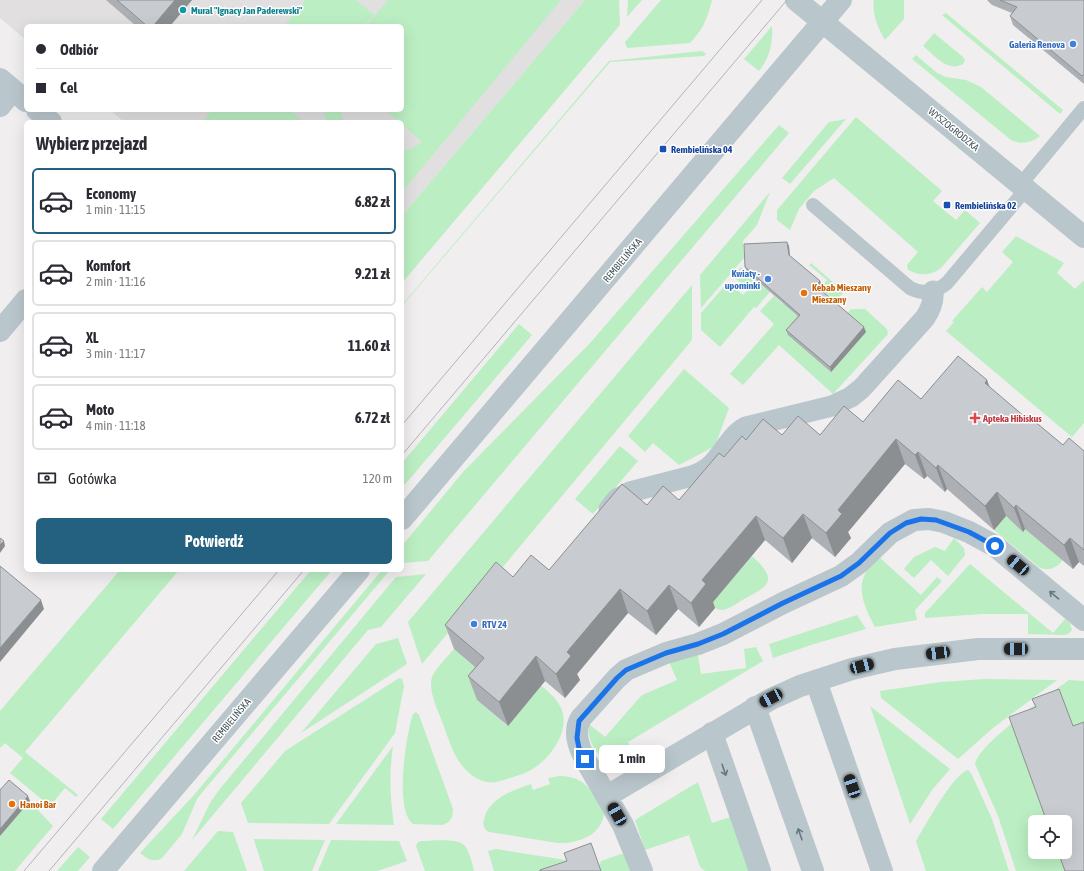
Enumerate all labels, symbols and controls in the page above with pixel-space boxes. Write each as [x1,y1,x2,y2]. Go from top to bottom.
marker: Mural "Ignacy Jan Paderewski" [178,5,188,15]
place label: Mural "Ignacy Jan Paderewski" [191,5,303,16]
place label: Galeria Renova [1009,39,1065,50]
marker: Galeria Renova [1068,39,1078,49]
text: Odbiór [60,41,98,58]
text: Cel [60,79,78,96]
street label: WYSZOGRODZKA [926,106,981,153]
text: Wybierz przejazd [36,133,147,154]
marker: Rembielińska 04 [658,144,668,154]
place label: Rembielińska 04 [671,144,733,155]
icon: car [38,183,74,219]
text: Economy [86,185,136,202]
text: 6.82 zł [355,193,390,210]
marker: Rembielińska 02 [942,200,952,210]
place label: Rembielińska 02 [955,200,1017,211]
text: 1 min · 11:15 [86,202,146,217]
street label: REMBIELIŃSKA [601,236,644,284]
icon: car [38,255,74,291]
text: Komfort [86,257,131,274]
text: 9.21 zł [355,265,390,282]
place label: Kwiaty - upominki [725,268,760,291]
text: 2 min · 11:16 [86,274,146,289]
marker: Kwiaty - upominki [763,274,773,284]
place label: Kebab Mieszany Mieszany [812,282,872,305]
marker: Kebab Mieszany Mieszany [799,288,809,298]
icon: car [38,327,74,363]
text: XL [86,329,99,346]
text: 11.60 zł [348,337,390,354]
text: 3 min · 11:17 [86,346,146,361]
icon: car [38,399,74,435]
text: Moto [86,401,114,418]
text: 6.72 zł [355,409,390,426]
marker: Apteka Hibiskus [970,413,980,423]
place label: Apteka Hibiskus [982,413,1042,424]
text: 4 min · 11:18 [86,418,146,433]
icon: cash [36,467,58,489]
text: Gotówka [68,470,117,487]
text: 120 m [363,471,392,486]
button: Potwierdź [36,518,392,564]
route start [986,537,1004,555]
car [1005,553,1031,577]
one-way arrow [1049,591,1060,600]
marker: RTV 24 [469,619,479,629]
place label: RTV 24 [482,619,507,630]
car [1004,643,1028,655]
car [925,646,951,660]
car [849,657,875,675]
car [758,687,784,709]
street label: REMBIELIŃSKA [210,696,253,744]
callout: 1 min [599,745,665,773]
route end [576,750,594,768]
text: 1 min [619,751,645,766]
one-way arrow [721,764,729,776]
car [842,773,862,799]
marker: Hanoi Bar [7,799,17,809]
place label: Hanoi Bar [20,799,57,810]
car [606,801,628,827]
map controls [1028,815,1072,859]
button: locate [1028,815,1072,859]
one-way arrow [796,828,803,841]

